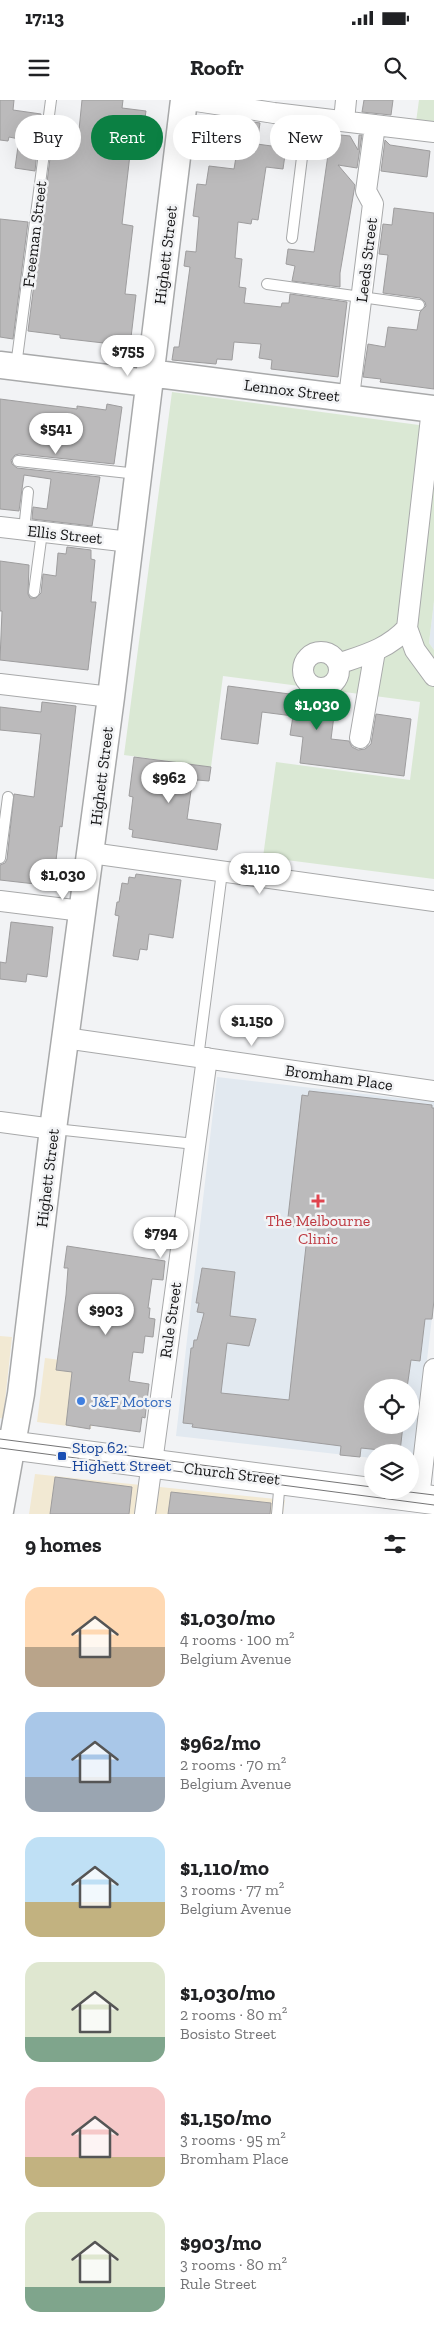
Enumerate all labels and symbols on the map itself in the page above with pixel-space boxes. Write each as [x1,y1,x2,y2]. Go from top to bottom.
street label: Freeman Street [19,180,50,288]
street label: Highett Street [150,204,181,306]
street label: Leeds Street [352,216,381,304]
pin: $755 [98,334,158,377]
street label: Lennox Street [243,375,341,406]
pin: $541 [26,412,86,455]
street label: Ellis Street [27,521,103,548]
pin: $1,030 [276,688,358,731]
street label: Highett Street [86,725,117,827]
pin: $962 [139,762,199,804]
pin: $1,110 [219,852,301,895]
pin: $1,030 [22,858,104,901]
pin: $1,150 [211,1004,293,1047]
street label: Bromham Place [284,1061,394,1094]
street label: Highett Street [32,1127,63,1229]
marker: The Melbourne Clinic [311,1194,325,1208]
place label: The Melbourne Clinic [266,1211,370,1248]
pin: $794 [131,1216,191,1259]
street label: Rule Street [156,1281,185,1359]
pin: $903 [76,1294,136,1336]
place label: J&F Motors [91,1392,172,1411]
marker: J&F Motors [75,1395,87,1407]
place label: Stop 62: Highett Street [72,1438,172,1475]
marker: Stop 62: Highett Street [56,1450,68,1462]
street label: Church Street [183,1458,281,1489]

